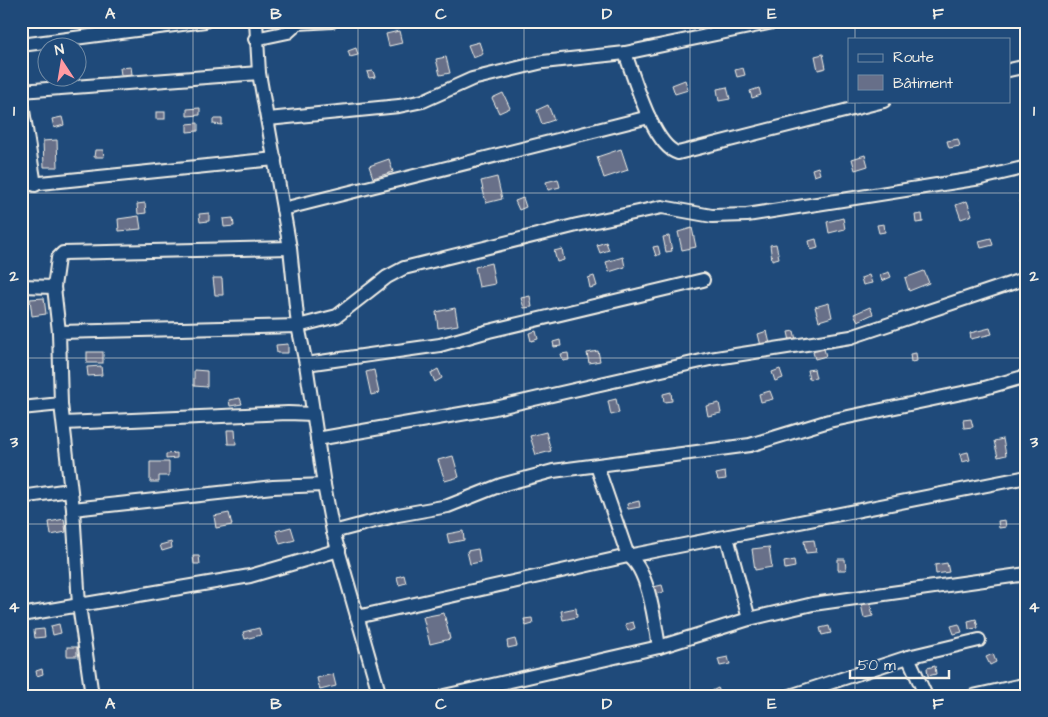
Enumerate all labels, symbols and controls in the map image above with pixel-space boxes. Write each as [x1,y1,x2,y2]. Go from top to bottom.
text: A [105,3,116,25]
text: B [270,3,282,25]
text: C [435,3,447,25]
text: D [602,3,613,25]
text: E [767,3,777,25]
text: F [932,3,944,25]
north arrow [38,38,88,88]
legend [848,38,1010,102]
text: N [53,40,66,61]
text: Route [893,47,934,68]
text: Bâtiment [893,73,953,94]
text: 1 [13,100,16,122]
text: 1 [1033,100,1036,122]
text: 2 [8,265,19,287]
text: 2 [1028,265,1039,287]
text: 3 [9,431,19,453]
text: 3 [1029,431,1039,453]
text: 4 [9,596,20,618]
text: 4 [1029,596,1040,618]
scale bar [850,647,949,679]
text: 50 m [858,655,896,676]
text: A [105,693,116,715]
text: B [270,693,282,715]
text: C [435,693,447,715]
text: D [602,693,613,715]
text: E [767,693,777,715]
text: F [932,693,944,715]

